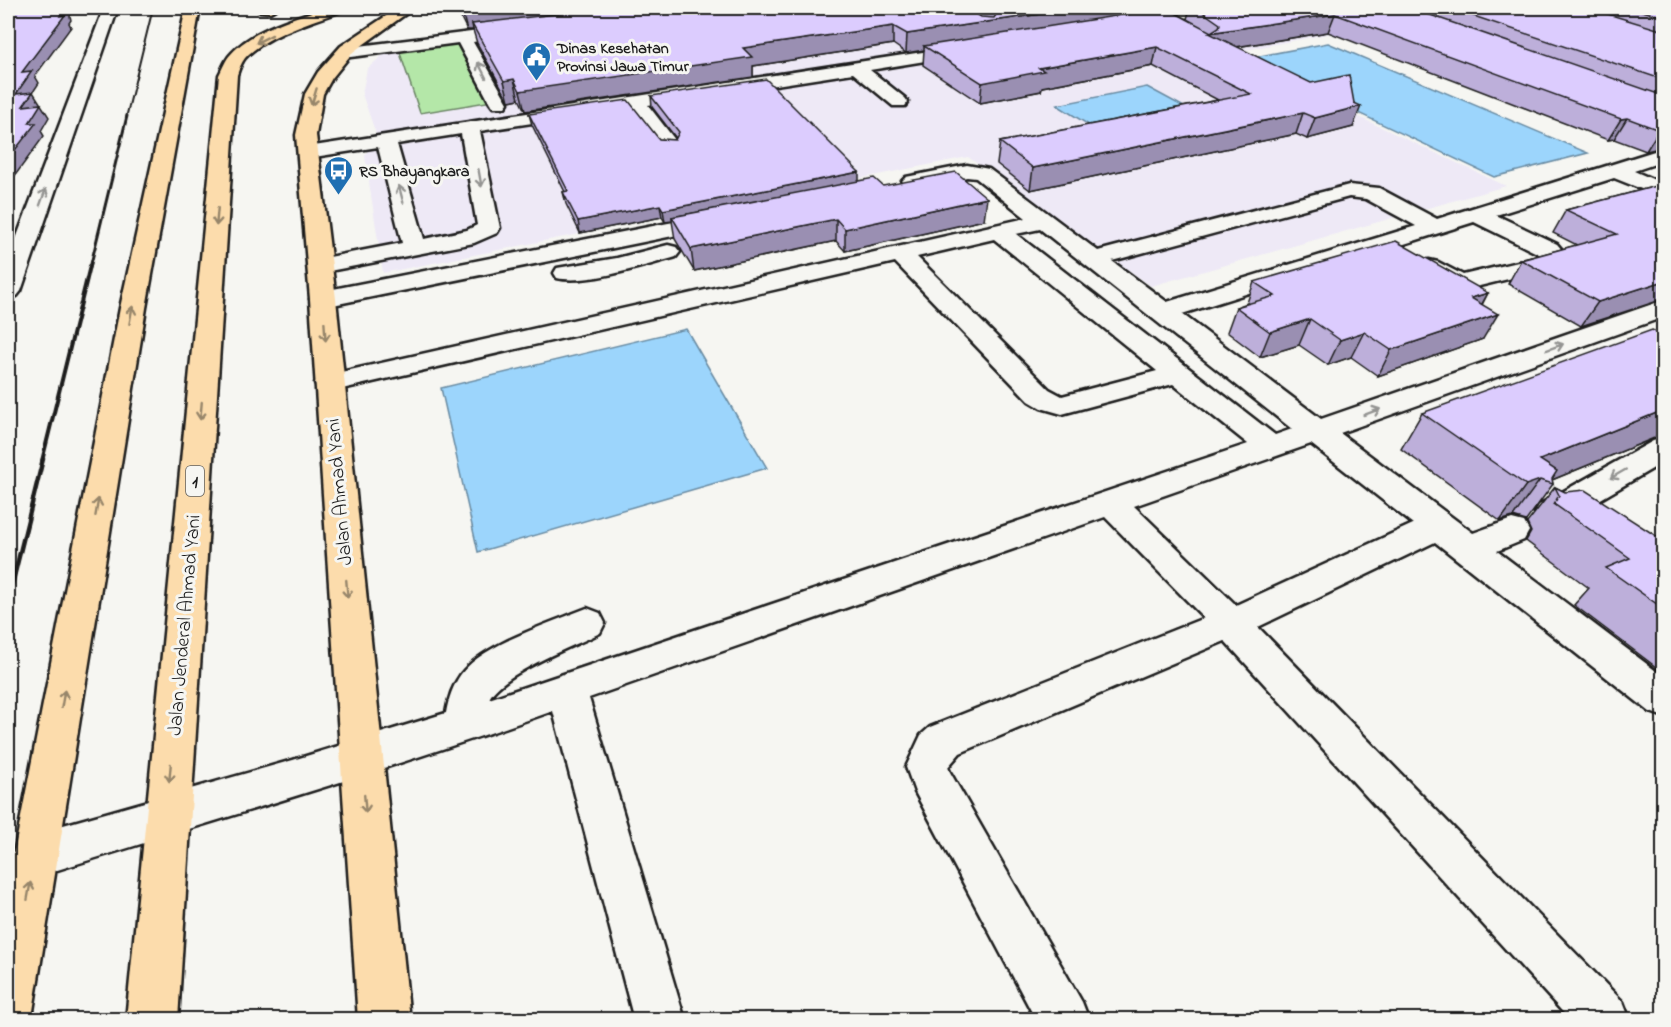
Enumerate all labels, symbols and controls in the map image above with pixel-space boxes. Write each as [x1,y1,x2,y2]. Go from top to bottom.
one-way arrow [256,33,273,45]
place label: Dinas Kesehatan Provinsi Jawa Timur [556,37,690,79]
public building icon: Dinas Kesehatan Provinsi Jawa Timur [520,40,552,82]
one-way arrow [476,62,488,79]
one-way arrow [308,87,319,106]
bus stop icon: RS Bhayangkara [322,154,354,196]
place label: RS Bhayangkara [358,160,470,185]
one-way arrow [475,168,486,187]
one-way arrow [395,185,406,204]
one-way arrow [38,188,49,207]
one-way arrow [211,207,222,226]
one-way arrow [126,306,137,326]
one-way arrow [320,321,331,341]
one-way arrow [1545,340,1564,351]
one-way arrow [195,401,206,421]
one-way arrow [1362,405,1380,416]
street label: Jalan Ahmad Yani [320,417,361,566]
road number: 1 [186,466,204,496]
one-way arrow [1610,469,1627,481]
one-way arrow [92,498,103,518]
street label: Jalan Jenderal Ahmad Yani [161,514,210,737]
one-way arrow [342,579,353,598]
one-way arrow [58,690,69,710]
one-way arrow [164,763,175,783]
one-way arrow [360,794,371,814]
one-way arrow [24,882,35,902]

